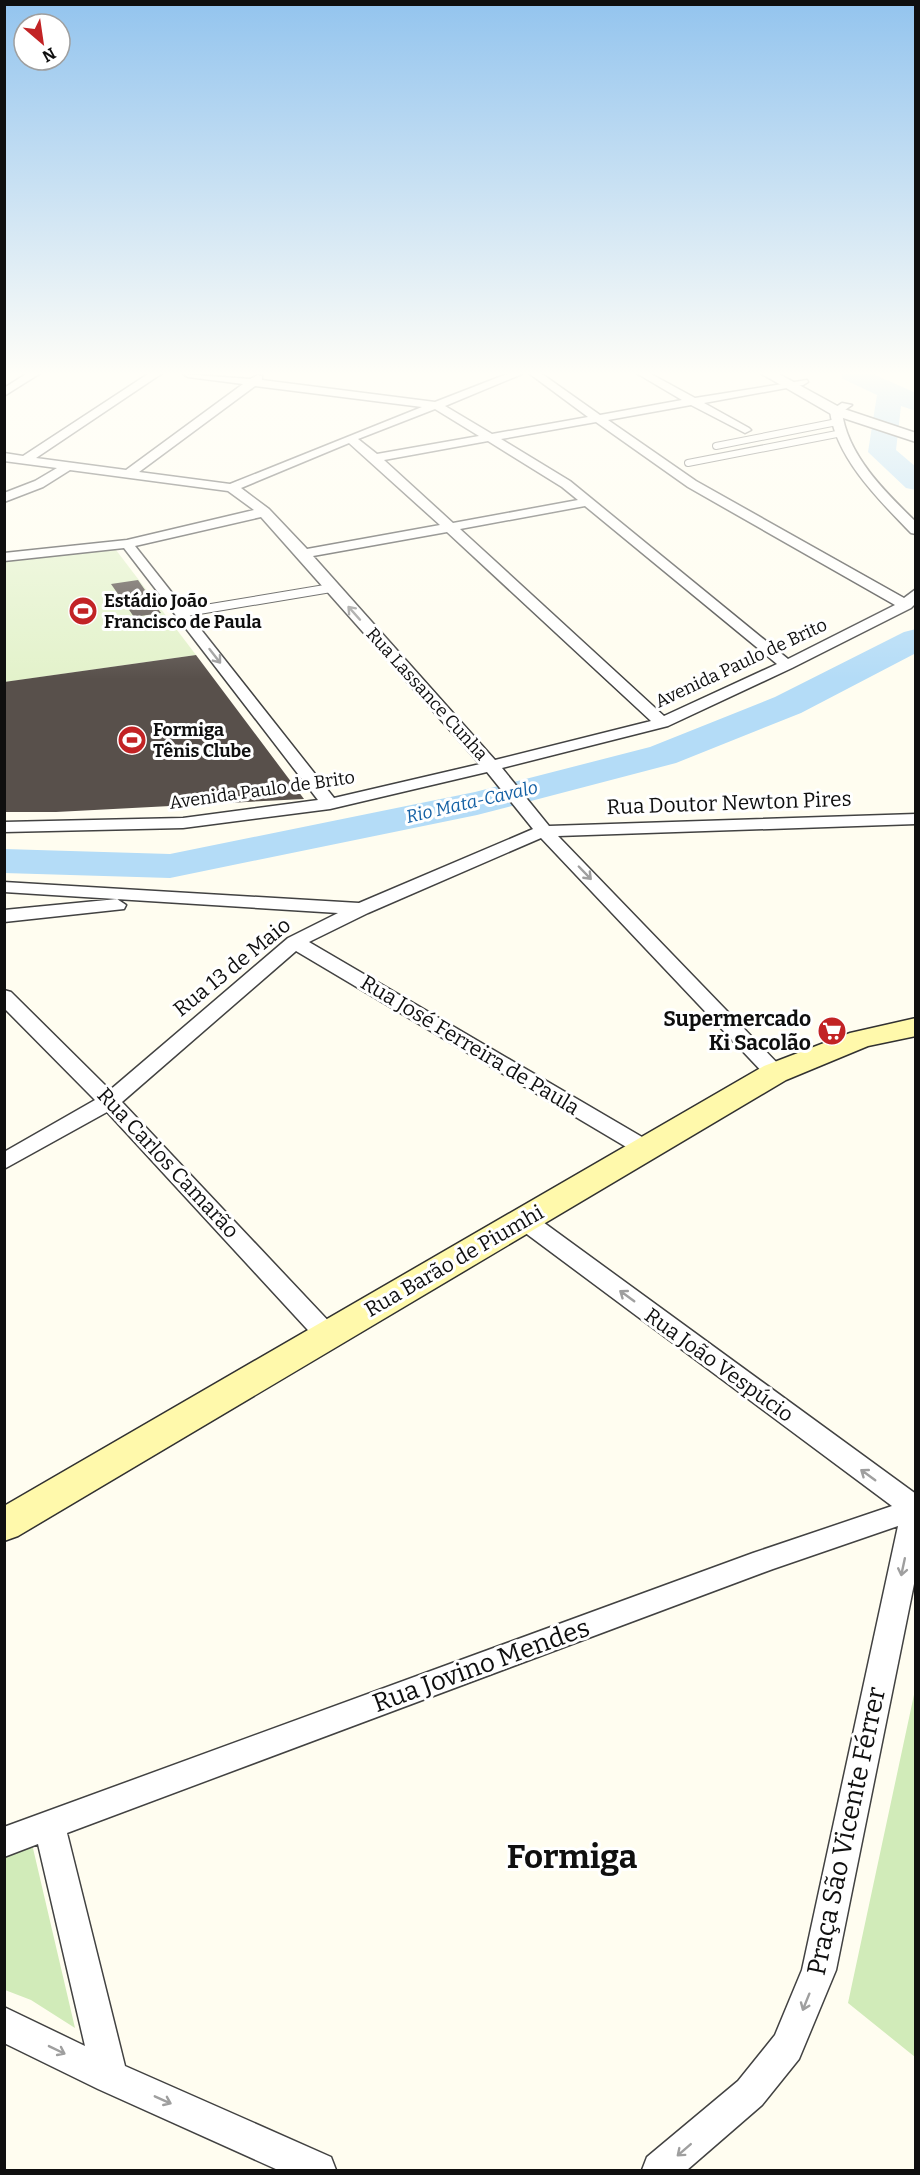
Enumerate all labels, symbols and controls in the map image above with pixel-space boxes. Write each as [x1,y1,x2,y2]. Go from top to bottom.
north arrow [12,12,72,72]
text: N [39,43,59,66]
place label: Estádio João Francisco de Paula [104,590,261,633]
sports icon: Estádio João Francisco de Paula [67,595,99,627]
one-way arrow [347,606,361,621]
street label: Avenida Paulo de Brito [652,614,830,712]
street label: Rua Lassance Cunha [362,623,493,765]
one-way arrow [208,648,221,664]
place label: Formiga Tênis Clube [153,719,251,762]
sports icon: Formiga Tênis Clube [116,724,148,756]
street label: Avenida Paulo de Brito [168,766,356,814]
water label: Rio Mata-Cavalo [404,776,540,828]
street label: Rua Doutor Newton Pires [606,786,852,820]
one-way arrow [577,866,592,881]
street label: Rua 13 de Maio [168,912,296,1022]
street label: Rua José Ferreira de Paula [356,969,585,1121]
place label: Supermercado Ki Sacolão [663,1006,811,1056]
supermarket icon: Supermercado Ki Sacolão [816,1015,848,1047]
street label: Rua Carlos Camarão [92,1082,244,1244]
street label: Rua Barão de Piumhi [360,1199,548,1323]
one-way arrow [619,1290,635,1302]
street label: Rua João Vespúcio [640,1302,798,1428]
one-way arrow [860,1468,876,1481]
one-way arrow [897,1556,908,1576]
street label: Rua Jovino Mendes [369,1612,594,1719]
street label: Praça São Vicente Férrer [801,1684,892,1978]
district label: Formiga [507,1837,638,1877]
one-way arrow [800,1993,811,2011]
one-way arrow [47,2045,65,2057]
one-way arrow [154,2095,172,2107]
one-way arrow [677,2143,692,2157]

